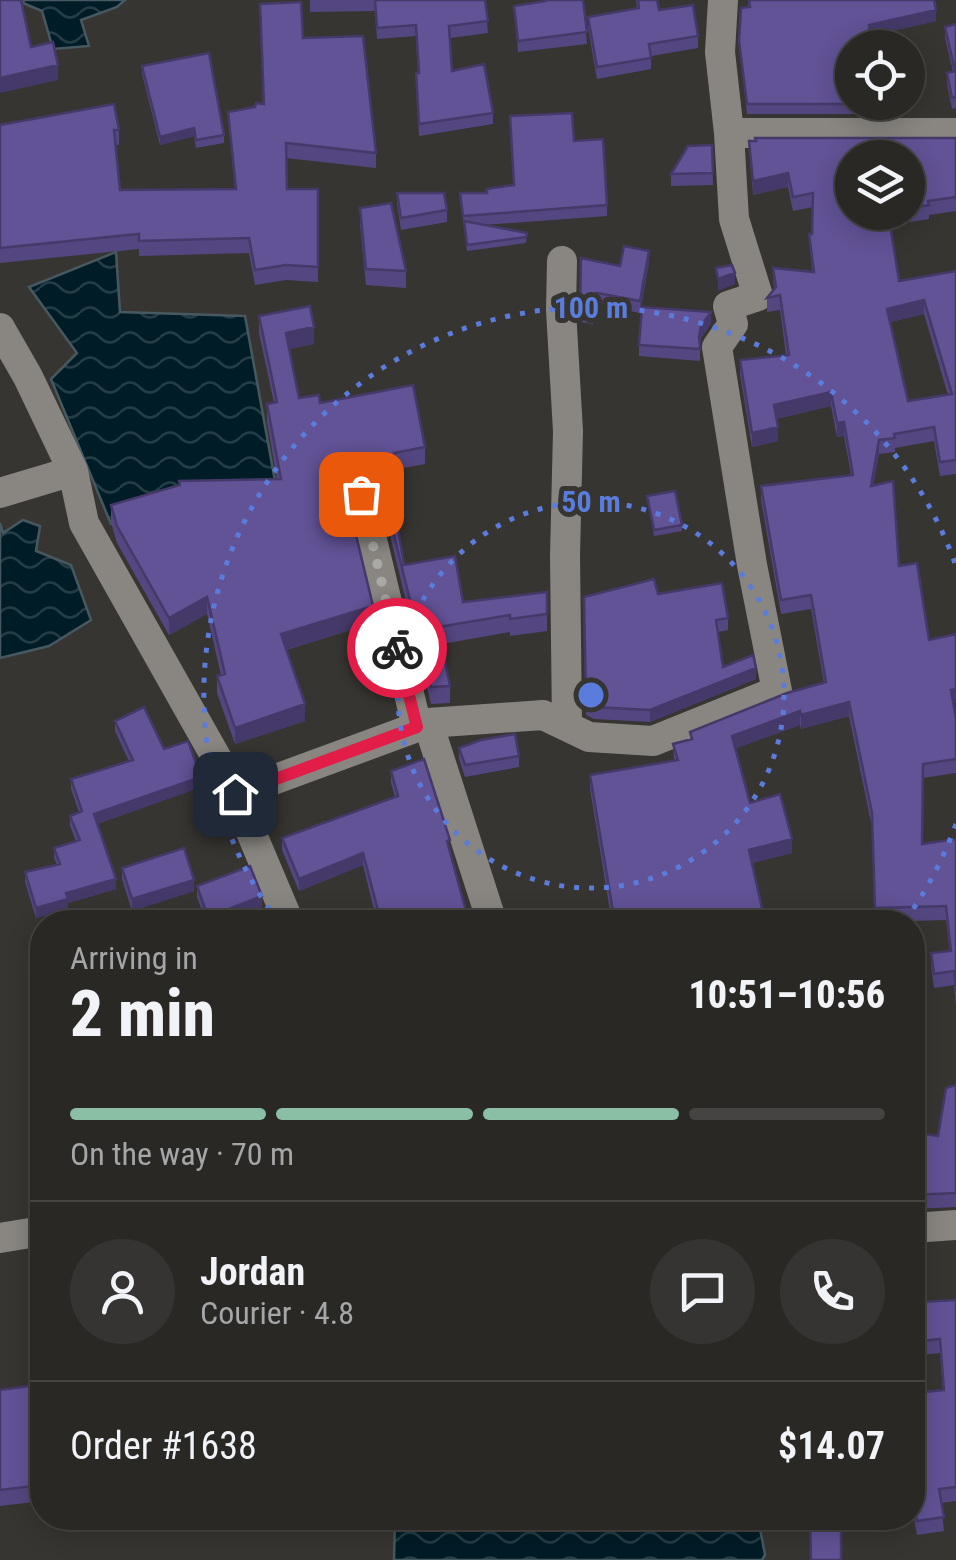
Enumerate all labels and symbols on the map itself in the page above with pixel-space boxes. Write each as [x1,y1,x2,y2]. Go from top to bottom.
text: 100 m [554,290,628,325]
pin [319,452,404,537]
text: 50 m [561,484,621,519]
courier [347,598,447,698]
centre of rings [573,677,609,713]
pin [193,752,278,837]

